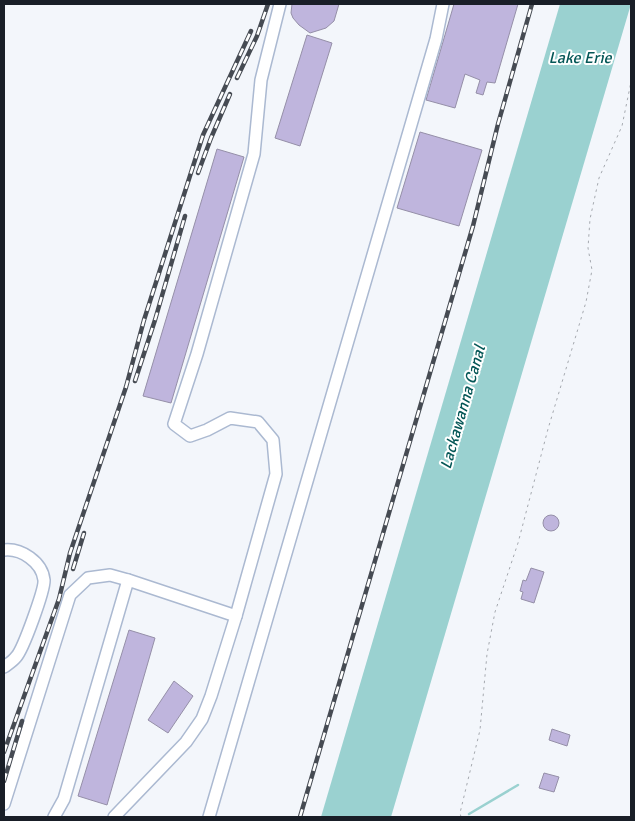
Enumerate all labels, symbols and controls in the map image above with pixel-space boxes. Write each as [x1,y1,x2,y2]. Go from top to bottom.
water label: Lake Erie [548,48,613,68]
water label: Lackawanna Canal [436,342,491,471]

